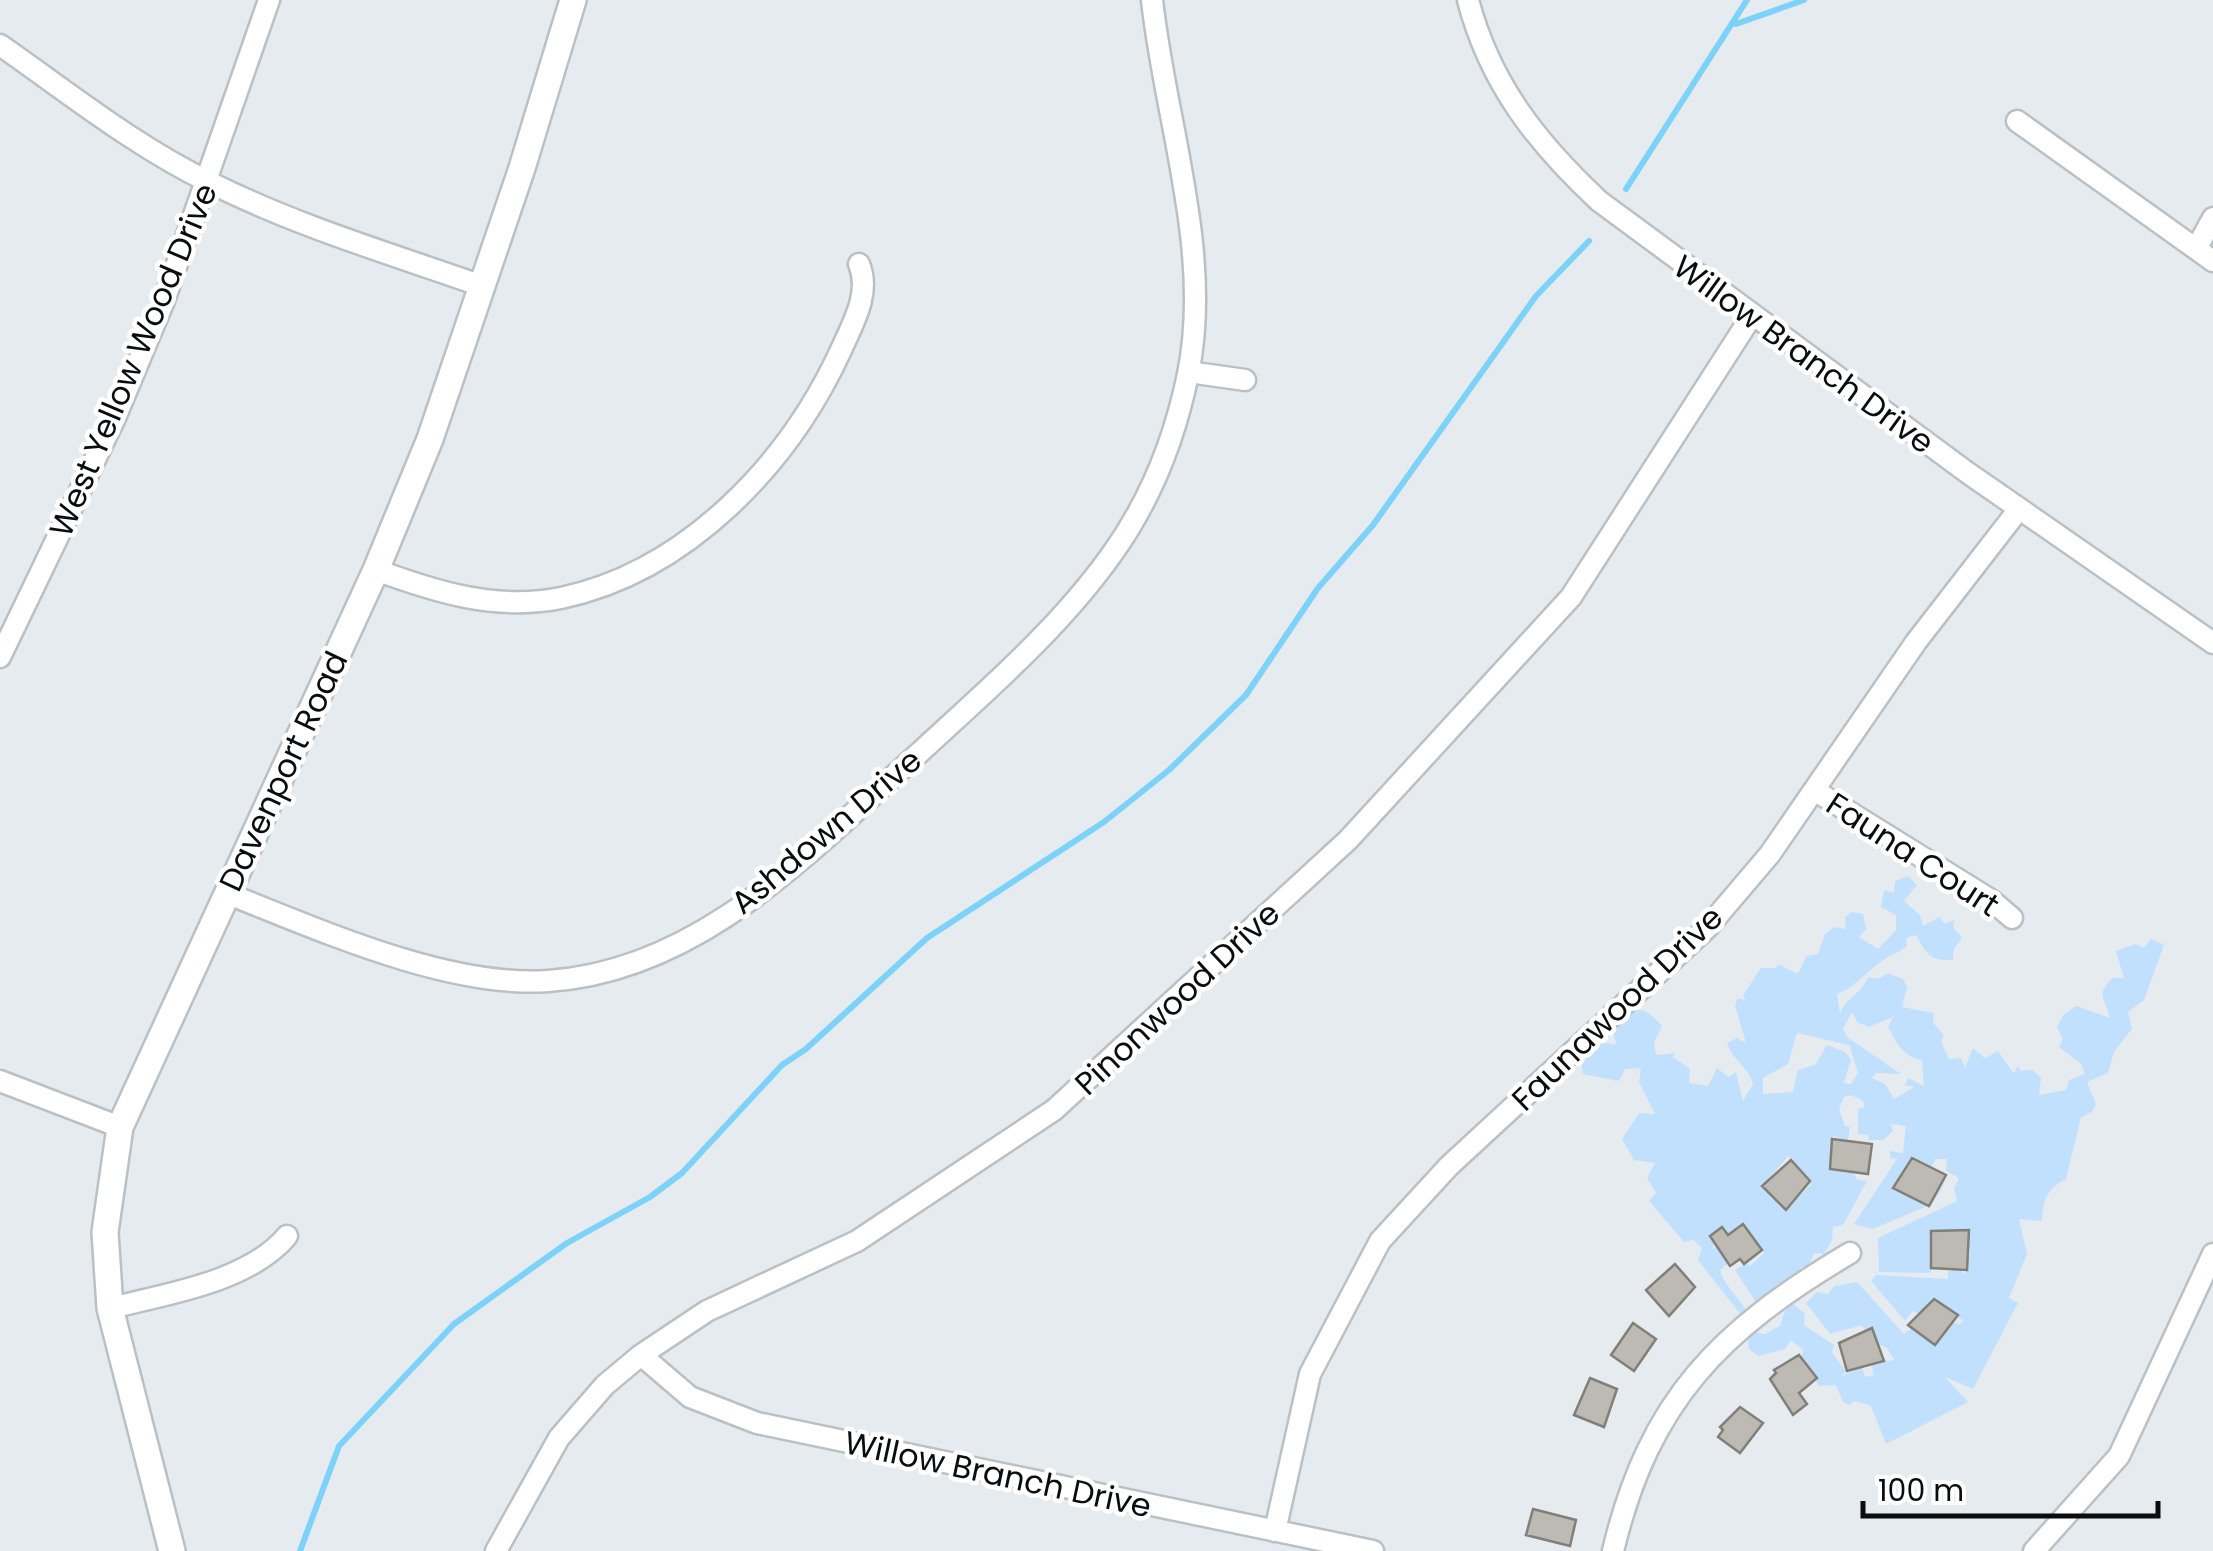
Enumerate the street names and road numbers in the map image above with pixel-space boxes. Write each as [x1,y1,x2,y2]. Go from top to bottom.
street label: West Yellow Wood Drive [38,176,228,544]
street label: Willow Branch Drive [1664,244,1944,464]
street label: Davenport Road [208,644,358,898]
street label: Ashdown Drive [721,738,931,924]
street label: Fauna Court [1818,781,2008,927]
street label: Pinonwood Drive [1065,891,1289,1105]
street label: Faunawood Drive [1501,895,1733,1121]
street label: Willow Branch Drive [841,1420,1155,1528]

